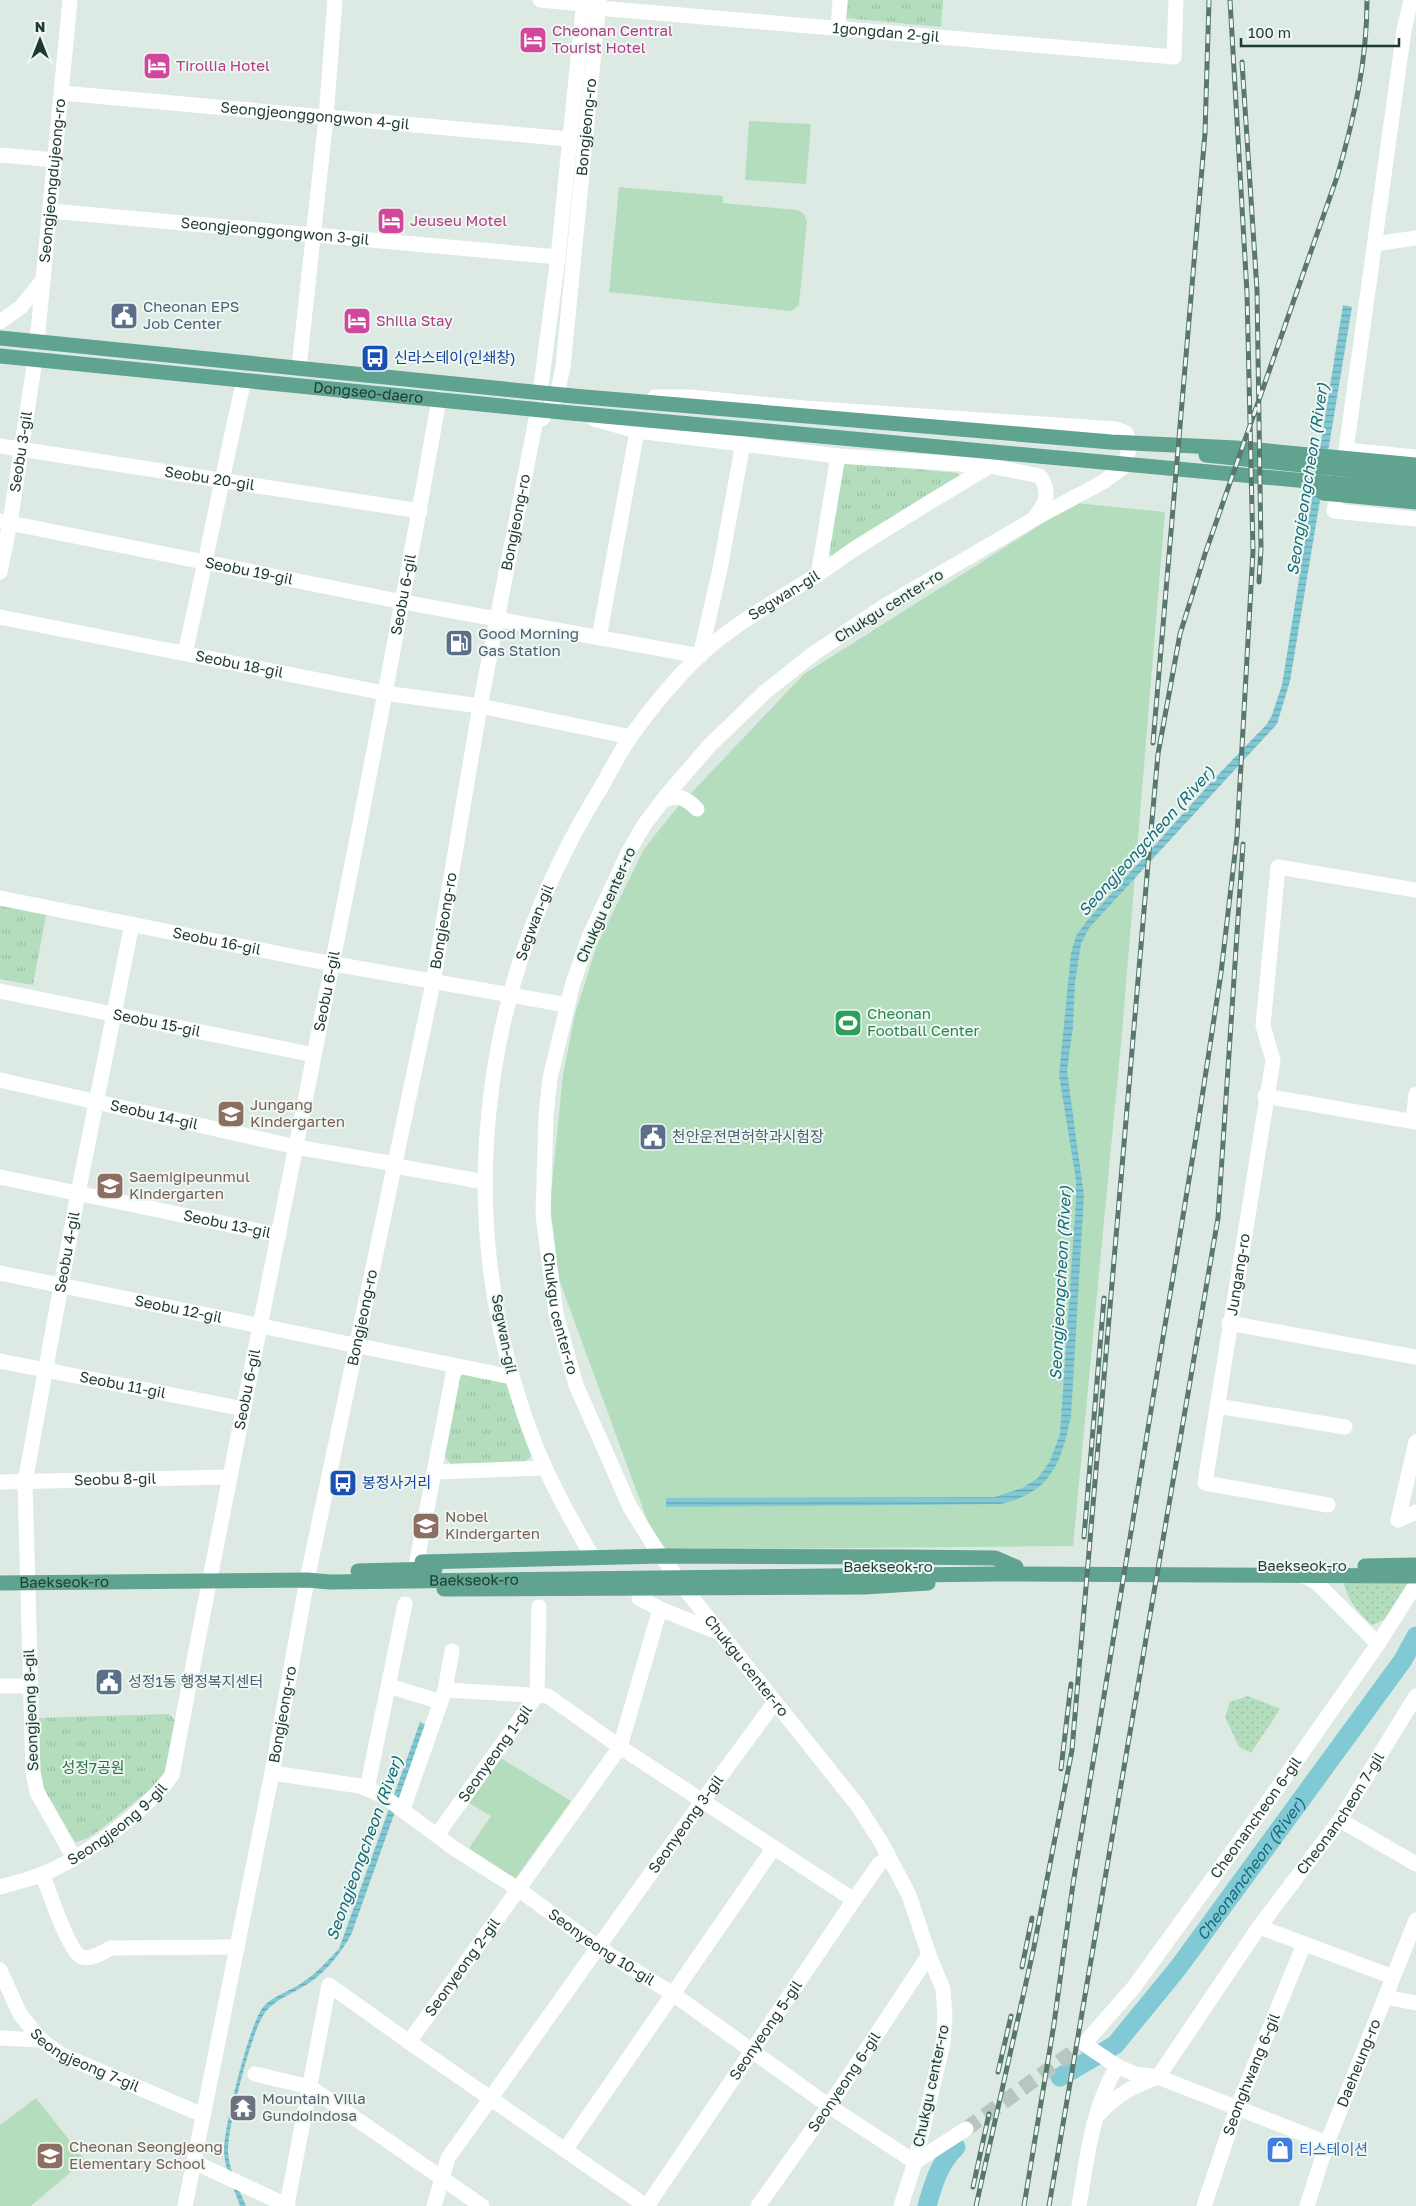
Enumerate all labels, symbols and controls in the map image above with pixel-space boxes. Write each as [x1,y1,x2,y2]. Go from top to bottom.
north arrow [15,15,65,65]
scale bar [1241,15,1398,47]
text: N [35,18,45,35]
street label: 1gongdan 2-gil [832,18,940,45]
place label: Cheonan Central Tourist Hotel [552,21,673,56]
text: 100 m [1248,23,1291,41]
hotel icon: Cheonan Central Tourist Hotel [518,25,548,55]
hotel icon: Tirollia Hotel [142,51,172,81]
place label: Tirollia Hotel [176,56,270,74]
street label: Bongjeong-ro [572,77,599,177]
street label: Seongjeonggongwon 4-gil [220,97,411,133]
street label: Seongjeongdujeong-ro [35,98,68,264]
hotel icon: Jeuseu Motel [376,206,406,236]
place label: Jeuseu Motel [410,211,507,229]
street label: Seongjeonggongwon 3-gil [180,213,370,248]
place label: Cheonan EPS Job Center [143,297,239,332]
public building icon: Cheonan EPS Job Center [109,301,139,331]
hotel icon: Shilla Stay [342,306,372,336]
place label: Shilla Stay [376,311,453,329]
bus stop icon: 신라스테이(인쇄창) [360,343,390,373]
place label: 신라스테이(인쇄창) [394,348,516,366]
street label: Dongseo-daero [312,377,424,406]
water label: Seongjeongcheon (River) [1282,381,1332,577]
street label: Seobu 3-gil [5,410,35,494]
street label: Seobu 20-gil [163,462,256,493]
street label: Bongjeong-ro [497,472,533,572]
street label: Seobu 19-gil [204,552,295,588]
street label: Seobu 6-gil [386,552,419,636]
street label: Chukgu center-ro [831,564,946,646]
street label: Segwan-gil [744,565,823,624]
place label: Good Morning Gas Station [478,624,579,659]
fuel station icon: Good Morning Gas Station [444,628,474,658]
street label: Seobu 18-gil [194,646,285,681]
water label: Seongjeongcheon (River) [1074,761,1219,920]
street label: Chukgu center-ro [571,844,639,965]
street label: Bongjeong-ro [425,871,460,971]
street label: Segwan-gil [511,881,557,963]
street label: Seobu 16-gil [171,923,263,958]
street label: Seobu 6-gil [309,949,343,1033]
street label: Seobu 15-gil [111,1004,203,1040]
place label: Cheonan Football Center [867,1004,980,1039]
sports icon: Cheonan Football Center [833,1008,863,1038]
street label: Seobu 14-gil [109,1095,200,1133]
place label: Jungang Kindergarten [250,1095,345,1130]
school or university icon: Jungang Kindergarten [216,1099,246,1129]
public building icon: 천안운전면허학과시험장 [638,1122,668,1152]
place label: 천안운전면허학과시험장 [672,1127,824,1145]
place label: Saemigipeunmul Kindergarten [129,1167,250,1202]
school or university icon: Saemigipeunmul Kindergarten [95,1171,125,1201]
water label: Seongjeongcheon (River) [1045,1184,1075,1381]
street label: Seobu 13-gil [182,1205,273,1241]
street label: Seobu 4-gil [50,1210,83,1294]
street label: Jungang-ro [1222,1232,1253,1317]
street label: Chukgu center-ro [540,1251,583,1377]
street label: Bongjeong-ro [342,1267,380,1367]
street label: Seobu 12-gil [133,1291,224,1326]
street label: Segwan-gil [488,1292,522,1375]
street label: Seobu 6-gil [229,1347,263,1431]
street label: Seobu 11-gil [78,1367,168,1401]
bus stop icon: 봉정사거리 [328,1468,358,1498]
street label: Seobu 8-gil [74,1469,156,1488]
place label: 봉정사거리 [362,1473,431,1491]
place label: Nobel Kindergarten [445,1507,540,1542]
school or university icon: Nobel Kindergarten [411,1511,441,1541]
street label: Baekseok-ro [1257,1556,1347,1574]
street label: Baekseok-ro [843,1557,933,1575]
street label: Baekseok-ro [429,1570,519,1589]
street label: Baekseok-ro [19,1572,109,1591]
street label: Chukgu center-ro [701,1611,793,1720]
street label: Seongjeong 8-gil [19,1648,41,1772]
street label: Bongjeong-ro [264,1665,299,1764]
public building icon: 성정1동 행정복지센터 [94,1667,124,1697]
place label: 성정1동 행정복지센터 [128,1672,263,1690]
street label: Seonyeong 1-gil [453,1701,535,1805]
street label: Cheonancheon 7-gil [1292,1748,1388,1878]
water label: Seongjeongcheon (River) [321,1752,407,1943]
street label: Cheonancheon 6-gil [1206,1753,1305,1882]
park label: 성정7공원 [61,1758,125,1776]
street label: Seonyeong 3-gil [644,1771,727,1876]
street label: Seongjeong 9-gil [64,1778,170,1868]
water label: Cheonancheon (River) [1192,1793,1310,1944]
street label: Seonyeong 10-gil [545,1904,659,1989]
street label: Seonyeong 2-gil [420,1914,503,2019]
street label: Seonyeong 5-gil [725,1976,805,2083]
street label: Seonghwang 6-gil [1218,2010,1283,2138]
street label: Daeheung-ro [1332,2016,1384,2110]
street label: Chukgu center-ro [908,2023,952,2149]
street label: Seongjeong 7-gil [27,2024,143,2095]
street label: Seonyeong 6-gil [803,2028,884,2135]
place label: Mountain Villa Gundoindosa [262,2089,366,2124]
temple icon: Mountain Villa Gundoindosa [228,2093,258,2123]
shop icon: 티스테이션 [1265,2135,1295,2165]
place label: Cheonan Seongjeong Elementary School [69,2137,223,2172]
place label: 티스테이션 [1299,2140,1368,2158]
school or university icon: Cheonan Seongjeong Elementary School [35,2141,65,2171]

